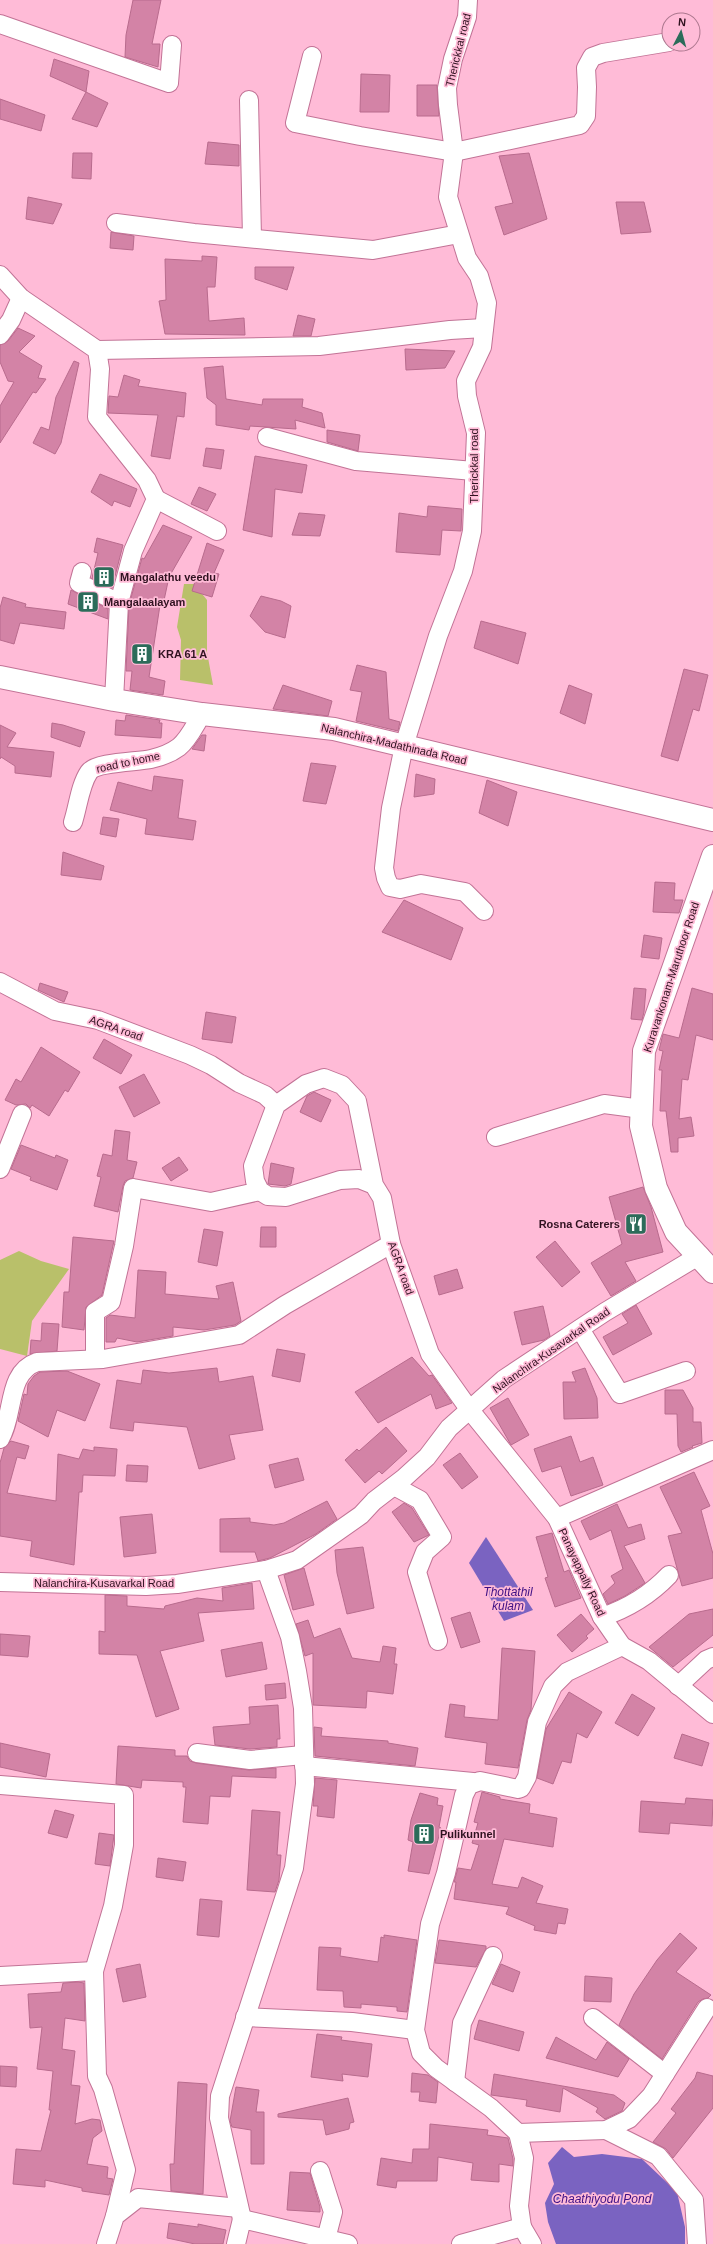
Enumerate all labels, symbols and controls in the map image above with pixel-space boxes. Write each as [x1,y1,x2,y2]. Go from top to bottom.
street label: Therickkal road [443,12,473,88]
north arrow [661,12,701,52]
text: N [677,16,687,28]
street label: Therickkal road [468,428,480,504]
building icon: Mangalathu veedu [91,564,117,590]
place label: Mangalathu veedu [120,571,216,583]
building icon: Mangalaalayam [75,589,101,615]
place label: Mangalaalayam [104,596,186,608]
building icon: KRA 61 A [129,641,155,667]
place label: KRA 61 A [158,648,207,660]
street label: Nalanchira-Madathinada Road [320,721,468,767]
street label: road to home [95,749,161,775]
street label: Kuravankonam-Maruthoor Road [641,900,701,1054]
street label: AGRA road [88,1013,144,1043]
restaurant icon: Rosna Caterers [623,1211,649,1237]
place label: Rosna Caterers [539,1218,620,1230]
street label: AGRA road [386,1240,416,1296]
street label: Nalanchira-Kusavarkal Road [490,1305,612,1395]
street label: Panayappally Road [556,1526,608,1618]
street label: Nalanchira-Kusavarkal Road [34,1577,174,1589]
water label: Thottathil kulam [483,1585,533,1613]
building icon: Pulikunnel [411,1821,437,1847]
place label: Pulikunnel [440,1828,496,1840]
water label: Chaathiyodu Pond [553,2192,652,2206]

